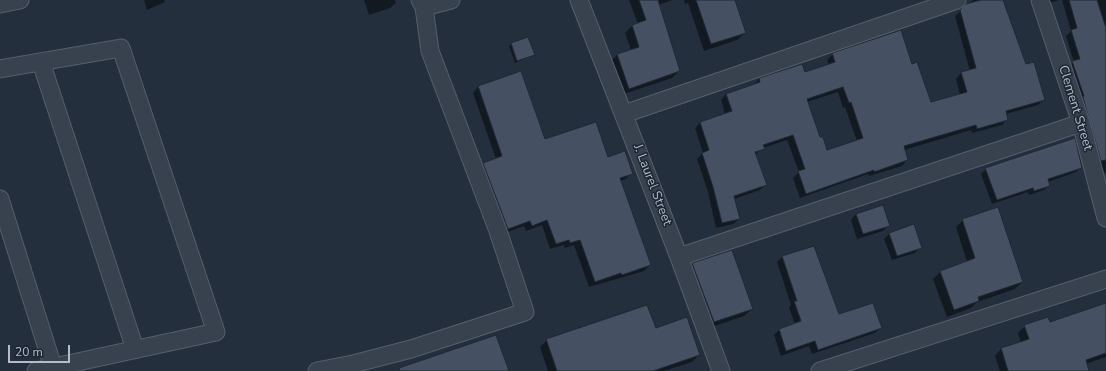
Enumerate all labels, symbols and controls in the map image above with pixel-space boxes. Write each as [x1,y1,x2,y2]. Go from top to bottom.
street label: Clement Street [1055,64,1095,152]
street label: J. Laurel Street [629,142,675,228]
scale bar [10,337,72,363]
text: 20 m [15,344,43,360]

